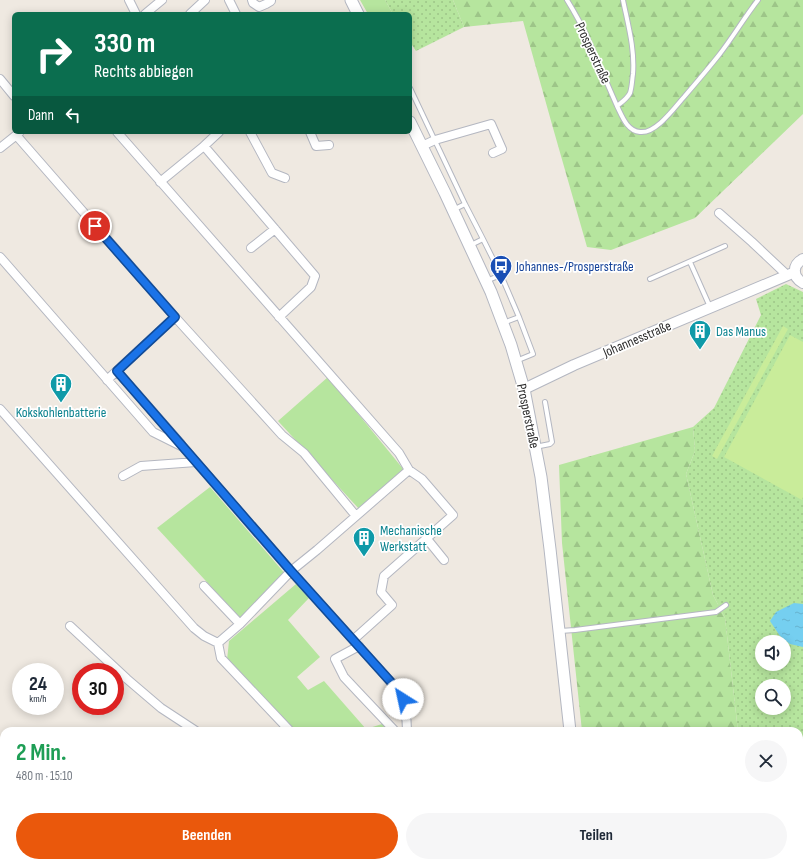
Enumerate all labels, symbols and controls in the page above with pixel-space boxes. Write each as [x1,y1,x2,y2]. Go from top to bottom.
street label: Prosperstraße [571,20,615,86]
text: 330 m [94,27,155,60]
icon: right [28,28,80,80]
text: Rechts abbiegen [94,61,194,82]
icon: left [62,104,84,126]
text: Dann [28,106,54,125]
pin [78,209,112,243]
icon: arrive [84,215,106,237]
bus stop icon: Johannes-/Prosperstraße [488,253,514,286]
place label: Johannes-/Prosperstraße [515,258,634,275]
street label: Johannesstraße [599,317,674,361]
building icon: Das Manus [687,318,713,351]
place label: Das Manus [716,323,766,340]
building icon: Kokskohlenbatterie [48,371,74,404]
street label: Prosperstraße [513,382,543,450]
place label: Kokskohlenbatterie [16,404,106,421]
place label: Mechanische Werkstatt [380,522,442,555]
building icon: Mechanische Werkstatt [351,525,377,558]
map controls [755,635,791,715]
button: sound [755,635,791,671]
speed limit sign: 30 [72,663,124,715]
text: 24 [29,672,47,696]
position arrow [382,678,424,720]
button: search [755,679,791,715]
text: km/h [29,693,47,705]
text: 2 Min. [16,738,66,767]
button: close [745,740,787,782]
text: 480 m · 15:10 [16,768,73,784]
button: Beenden [16,813,398,859]
button: Teilen [406,813,787,859]

